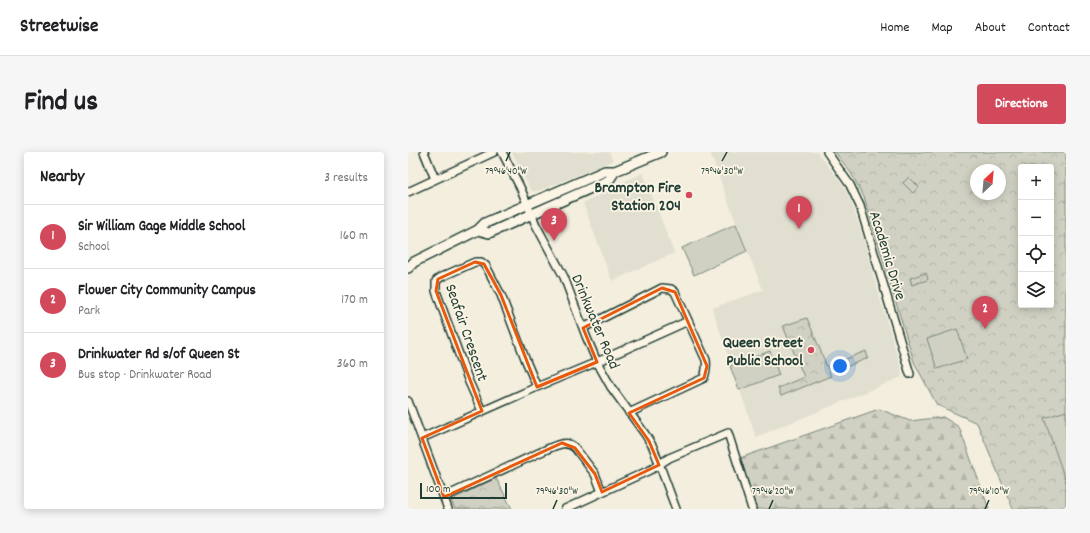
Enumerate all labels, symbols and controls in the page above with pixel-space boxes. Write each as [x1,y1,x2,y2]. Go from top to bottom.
text: Streetwise [20,14,98,41]
text: Home [880,18,909,38]
text: Map [931,18,953,38]
text: About [975,18,1006,38]
text: Contact [1028,18,1070,38]
text: Find us [24,84,98,124]
button: Directions [977,84,1066,124]
north arrow [970,164,1006,200]
map controls [1018,164,1054,308]
button: + [1018,164,1054,200]
text: 79°46'40"W [485,165,527,179]
text: 79°46'30"W [701,165,743,179]
text: Nearby [40,166,84,190]
text: 3 results [324,169,368,188]
place label: Brampton Fire Station 204 [594,177,681,218]
marker: Brampton Fire Station 204 [684,190,694,200]
pin: 1 [786,196,812,229]
button: − [1018,200,1054,236]
pin: 3 [541,208,567,241]
street label: Academic Drive [862,208,911,303]
text: Sir William Gage Middle School [78,216,245,238]
text: 1 [52,227,54,246]
text: 160 m [340,227,368,246]
button: locate [1018,236,1054,272]
text: School [78,238,110,257]
street label: Drinkwater Road [564,271,625,373]
button: layers [1018,272,1054,308]
text: Flower City Community Campus [78,280,256,302]
street label: Seafair Crescent [438,281,493,385]
text: 2 [50,291,56,310]
text: 170 m [341,291,368,310]
pin: 2 [972,296,998,329]
text: Park [78,302,100,321]
place label: Queen Street Public School [723,332,803,373]
text: Drinkwater Rd s/of Queen St [78,344,240,366]
marker: Queen Street Public School [806,345,816,355]
text: 3 [50,355,56,374]
text: 360 m [337,355,368,374]
your location [830,356,850,376]
text: Bus stop · Drinkwater Road [78,366,212,385]
scale bar [420,481,507,500]
text: 100 m [426,482,450,498]
text: 79°46'30"W [536,485,578,499]
text: 79°46'20"W [752,485,794,499]
text: 79°46'10"W [969,485,1009,499]

